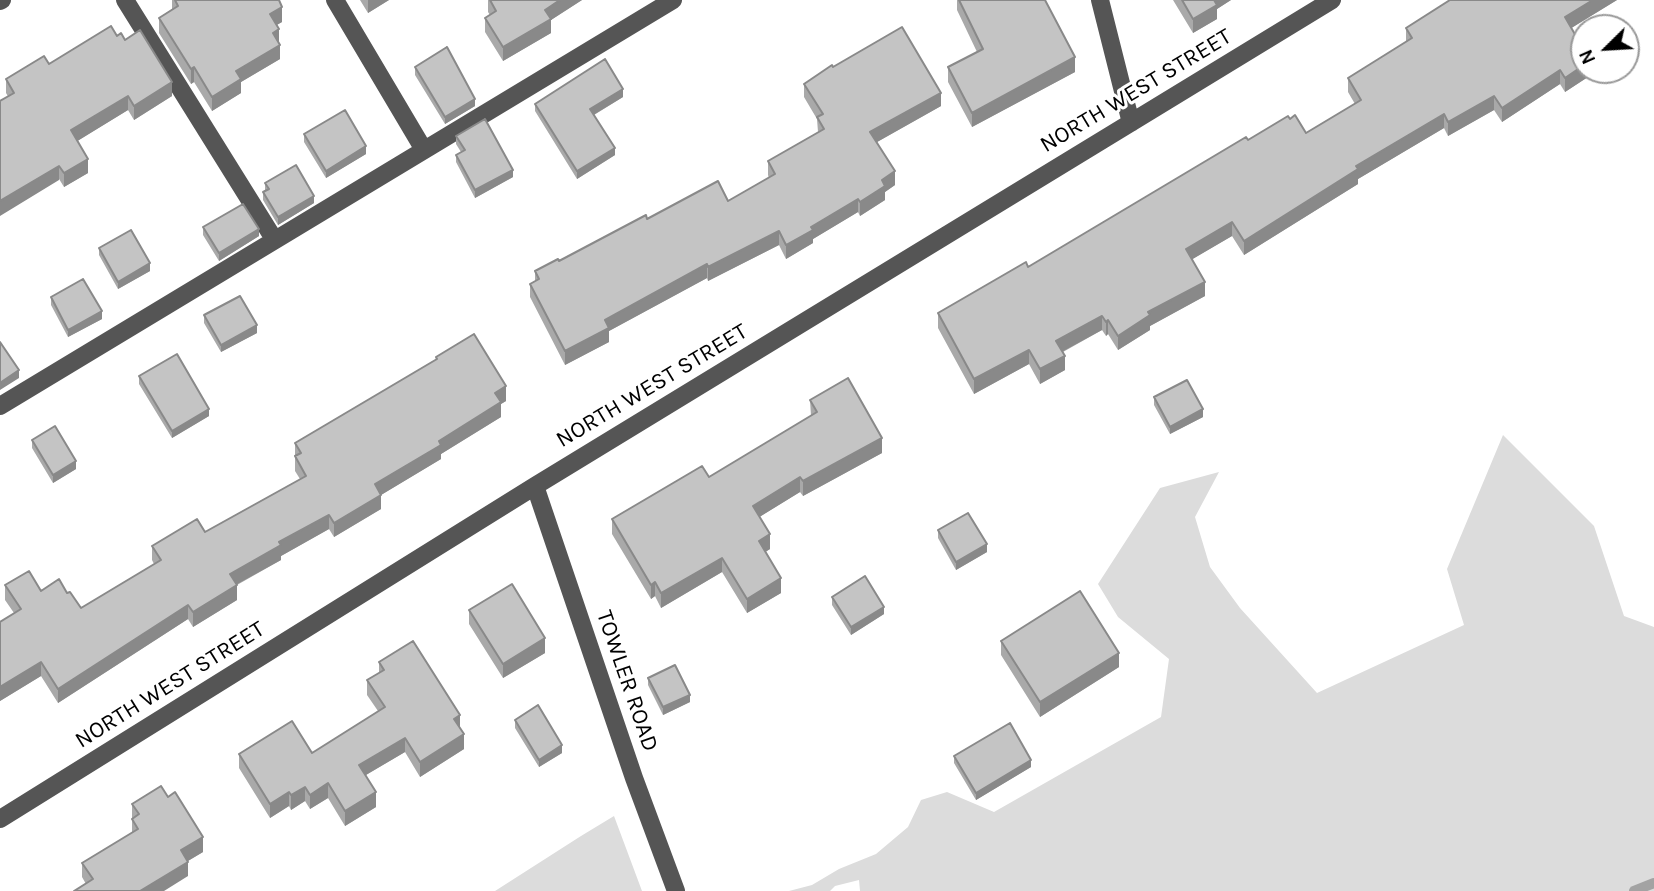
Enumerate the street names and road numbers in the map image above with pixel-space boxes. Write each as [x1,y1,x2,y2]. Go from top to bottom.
street label: NORTH WEST STREET [1035,23,1237,159]
street label: NORTH WEST STREET [551,318,753,454]
street label: TOWLER ROAD [590,607,664,755]
street label: NORTH WEST STREET [70,615,270,755]

